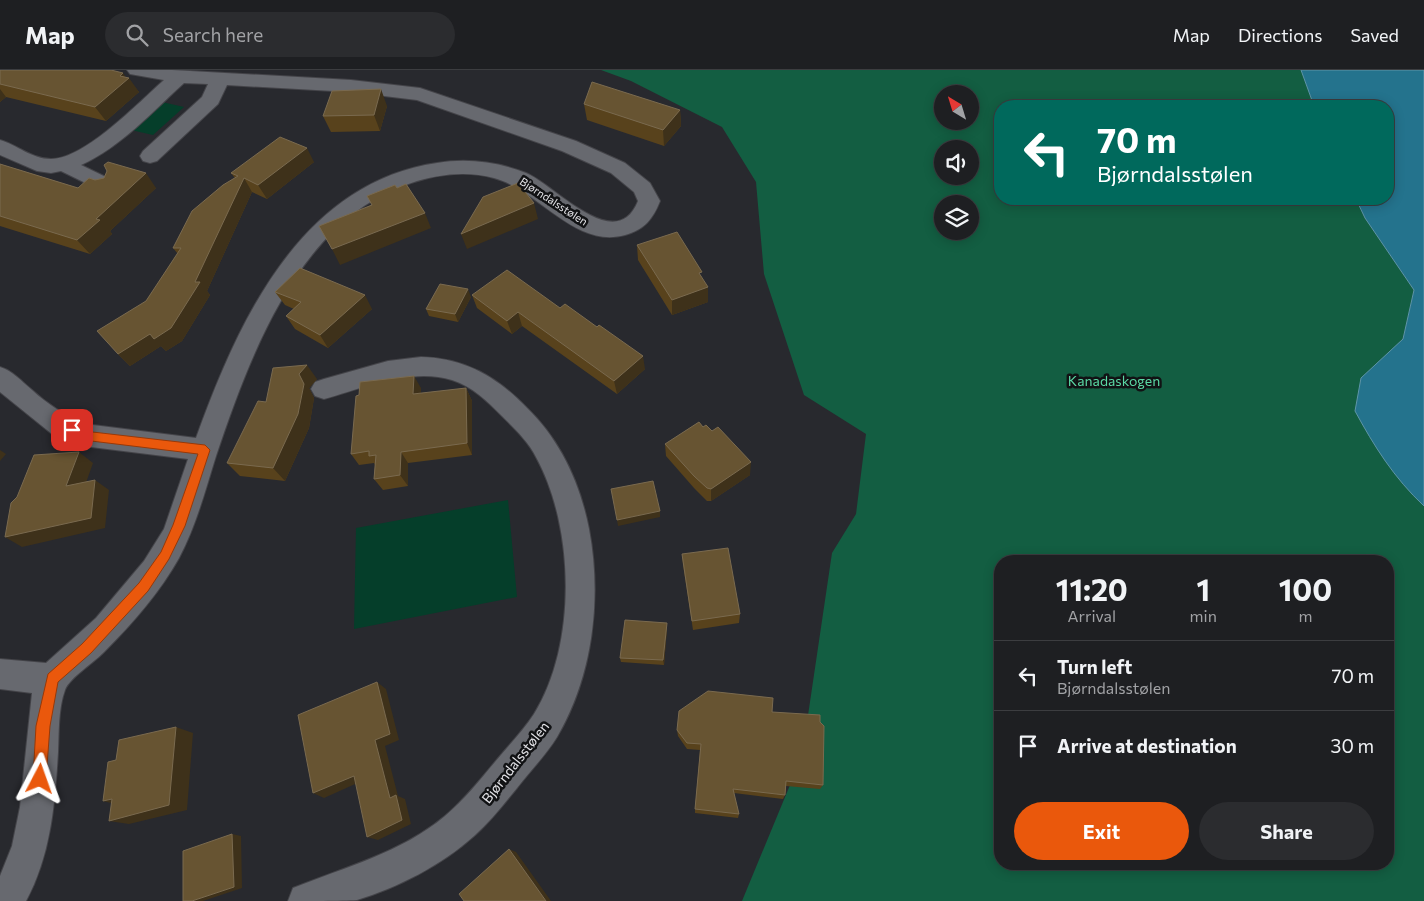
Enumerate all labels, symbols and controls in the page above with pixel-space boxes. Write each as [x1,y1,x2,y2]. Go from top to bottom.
search box [105,12,455,57]
text: Map [25,20,75,49]
icon: search [123,21,151,49]
text: Search here [163,23,263,46]
text: Map [1173,24,1210,46]
text: Directions [1238,24,1322,46]
text: Saved [1350,24,1399,46]
north arrow [934,85,979,130]
map controls [934,85,979,240]
text: 70 m [1097,117,1177,160]
icon: left [1014,120,1079,185]
button: sound [934,140,979,185]
text: Bjørndalsstølen [1097,160,1253,187]
street label: Bjørndalsstølen [518,174,590,228]
button: layers [934,195,979,240]
park label: Kanadaskogen [1068,372,1160,389]
pin [51,409,93,451]
icon: arrive [58,416,86,444]
text: 11:20 [1056,570,1128,607]
text: 1 [1196,570,1210,607]
text: 100 [1279,570,1332,607]
text: Arrival [1068,606,1116,625]
text: min [1190,606,1217,625]
text: m [1298,606,1312,625]
text: Turn left [1057,655,1132,678]
icon: left [1014,662,1042,690]
text: 70 m [1331,664,1374,687]
text: Bjørndalsstølen [1057,678,1170,697]
street label: Bjørndalsstølen [478,718,552,806]
icon: arrive [1014,732,1042,760]
text: Arrive at destination [1057,734,1237,757]
text: 30 m [1331,734,1374,757]
position arrow [13,752,65,804]
button: Exit [1014,802,1189,860]
button: Share [1199,802,1374,860]

